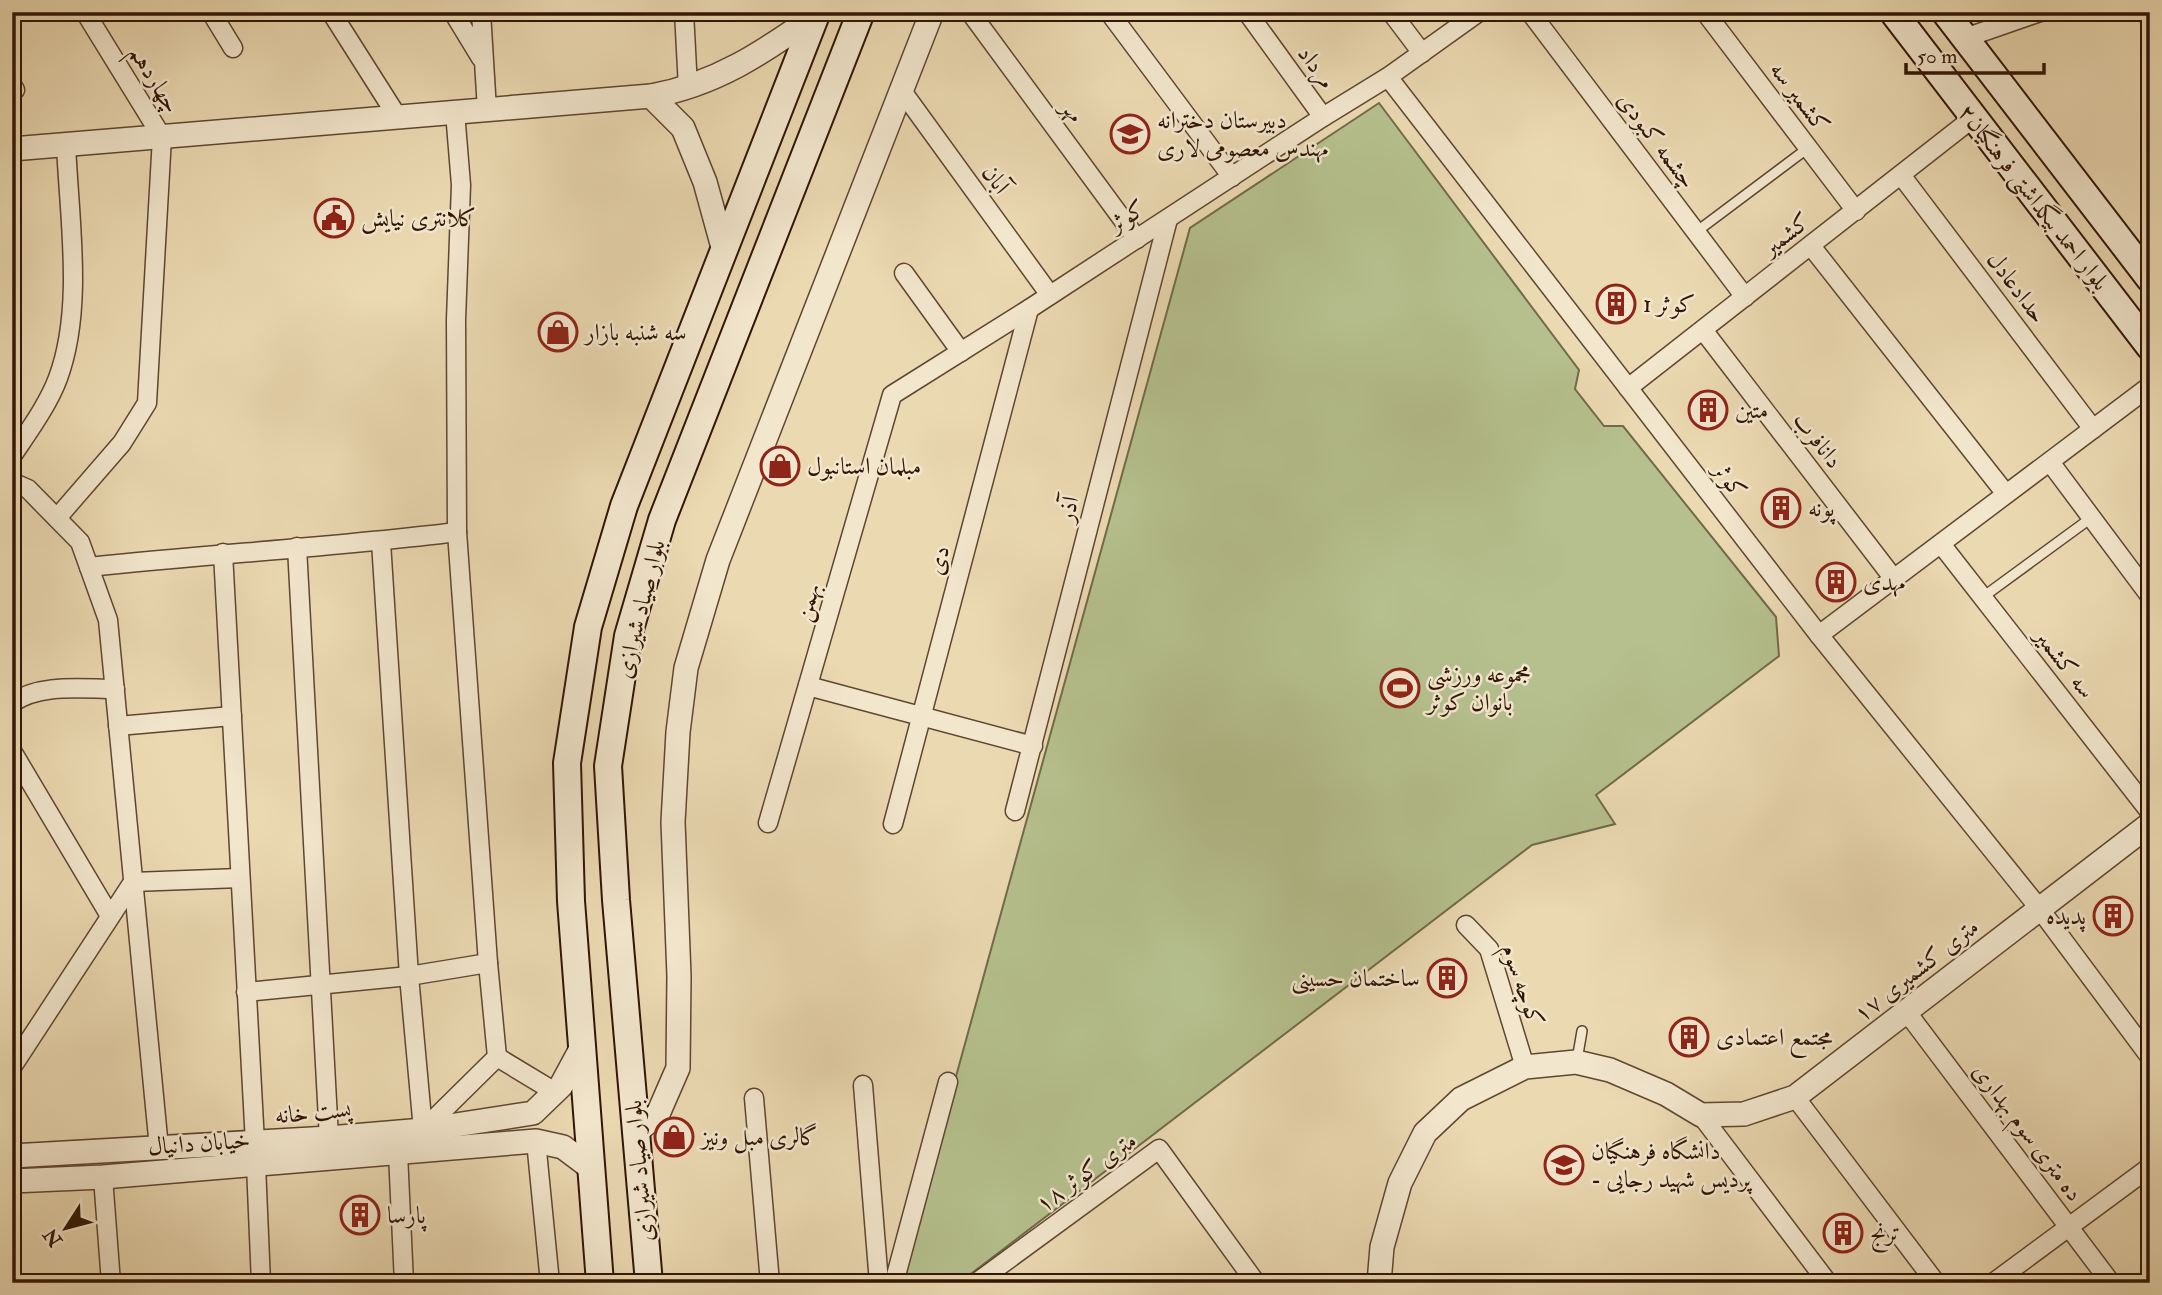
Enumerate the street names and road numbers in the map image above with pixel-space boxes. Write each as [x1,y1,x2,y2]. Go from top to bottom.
street label: مرداد [1290,39,1343,96]
street label: چهاردهم [117,40,187,122]
street label: کشمیر سه [1763,55,1837,139]
street label: چشمه کبودی [1610,86,1703,195]
street label: مهر [1052,91,1091,129]
street label: بلوار احمد بیگداشتی فرهنگیان۲ [1950,98,2116,298]
street label: آبان [975,158,1018,202]
street label: کوثر [1100,193,1152,242]
street label: کشمیر [1753,206,1817,265]
street label: حدادعادل [1980,245,2054,329]
street label: دانافرب [1786,406,1849,475]
street label: کوثر [1704,453,1754,505]
street label: آذر [1050,490,1087,527]
street label: بلوار صیاد شیرازی [608,536,673,682]
street label: دی [920,542,957,578]
street label: بهمن [787,579,828,625]
street label: سه کشمیر [2025,619,2102,705]
street label: ۱۷ متری کشمیری [1847,912,1985,1029]
street label: کوچه سوم [1489,940,1551,1032]
street label: ده متری سوم بهداری [1961,1057,2090,1211]
street label: پست خانه [273,1094,354,1131]
street label: بلوار صیاد شیرازی [618,1099,661,1243]
street label: خیابان دانیال [147,1124,251,1163]
street label: ۱۸ متری کوثر [1030,1125,1143,1220]

